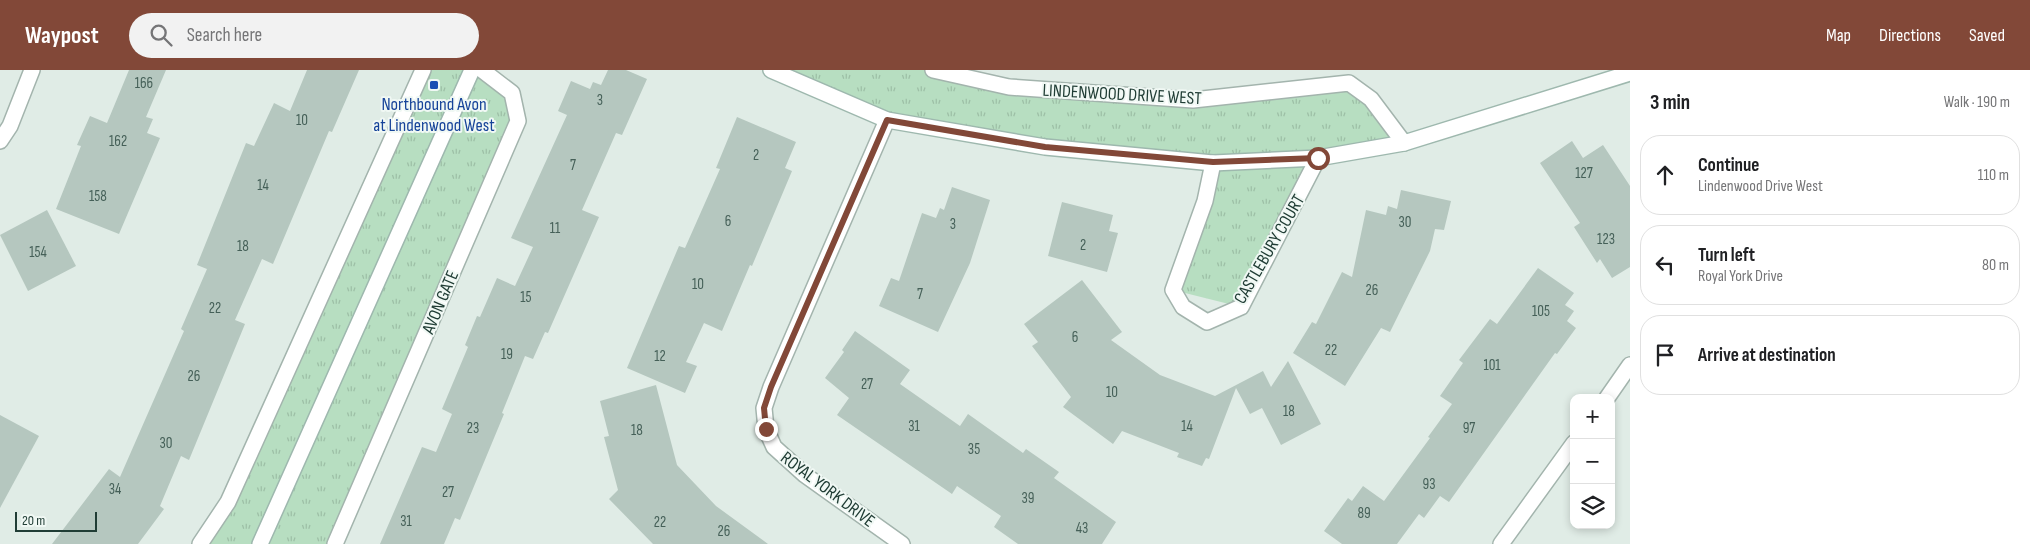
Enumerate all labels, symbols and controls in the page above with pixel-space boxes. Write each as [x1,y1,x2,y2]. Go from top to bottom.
search box [129,13,479,58]
text: Waypost [25,21,99,50]
icon: search [147,21,175,49]
text: Search here [187,24,262,47]
text: Map [1826,25,1851,46]
text: Directions [1879,25,1941,46]
text: Saved [1969,25,2005,46]
house number: 166 [135,74,153,93]
marker: Northbound Avon at Lindenwood West [428,79,440,91]
street label: LINDENWOOD DRIVE WEST [1042,80,1202,109]
text: 3 min [1650,90,1690,115]
house number: 3 [597,91,603,110]
text: Walk · 190 m [1944,93,2010,112]
place label: Northbound Avon at Lindenwood West [373,94,495,136]
house number: 10 [296,111,308,130]
house number: 162 [109,132,127,151]
house number: 2 [753,146,759,165]
route start [1307,147,1330,170]
text: Continue [1698,154,1759,177]
house number: 7 [570,156,576,175]
icon: ahead [1651,161,1679,189]
house number: 127 [1575,164,1593,183]
text: 110 m [1978,166,2009,185]
house number: 14 [257,176,269,195]
text: Lindenwood Drive West [1698,177,1823,196]
house number: 158 [89,187,107,206]
street label: CASTLEBURY COURT [1230,191,1309,308]
house number: 6 [725,212,731,231]
house number: 30 [1399,213,1411,232]
house number: 3 [950,215,956,234]
house number: 11 [550,219,561,238]
house number: 123 [1597,230,1615,249]
house number: 2 [1080,236,1086,255]
house number: 18 [237,237,249,256]
house number: 154 [29,243,47,262]
text: Turn left [1698,244,1755,267]
icon: left [1651,251,1679,279]
text: 80 m [1982,256,2009,275]
street label: AVON GATE [417,267,463,338]
text: Royal York Drive [1698,267,1783,286]
house number: 10 [692,275,704,294]
house number: 26 [1366,281,1378,300]
house number: 7 [917,285,923,304]
house number: 15 [520,288,532,307]
house number: 22 [209,299,221,318]
house number: 105 [1532,302,1550,321]
house number: 6 [1072,328,1078,347]
house number: 22 [1325,341,1337,360]
icon: arrive [1651,341,1679,369]
text: Arrive at destination [1698,344,1836,367]
house number: 19 [501,345,513,364]
house number: 12 [654,347,666,366]
house number: 101 [1483,356,1501,375]
house number: 26 [188,367,200,386]
house number: 27 [861,375,873,394]
house number: 10 [1106,383,1118,402]
map controls [1570,394,1615,529]
button: + [1570,394,1615,439]
house number: 18 [1283,402,1295,421]
house number: 31 [908,417,921,436]
house number: 14 [1181,417,1193,436]
route end [755,418,778,441]
house number: 23 [467,419,479,438]
house number: 97 [1463,419,1475,438]
house number: 18 [631,421,643,440]
house number: 30 [160,434,172,453]
button: − [1570,439,1615,484]
house number: 35 [968,440,980,459]
street label: ROYAL YORK DRIVE [776,447,879,532]
house number: 93 [1423,475,1435,494]
house number: 34 [109,480,121,499]
house number: 27 [442,483,454,502]
button: layers [1570,484,1615,529]
house number: 39 [1022,489,1034,508]
house number: 89 [1357,504,1371,523]
scale bar [15,509,98,532]
text: 20 m [22,512,45,529]
house number: 31 [400,512,413,531]
house number: 22 [654,513,666,532]
house number: 43 [1076,519,1088,538]
house number: 26 [718,522,730,541]

